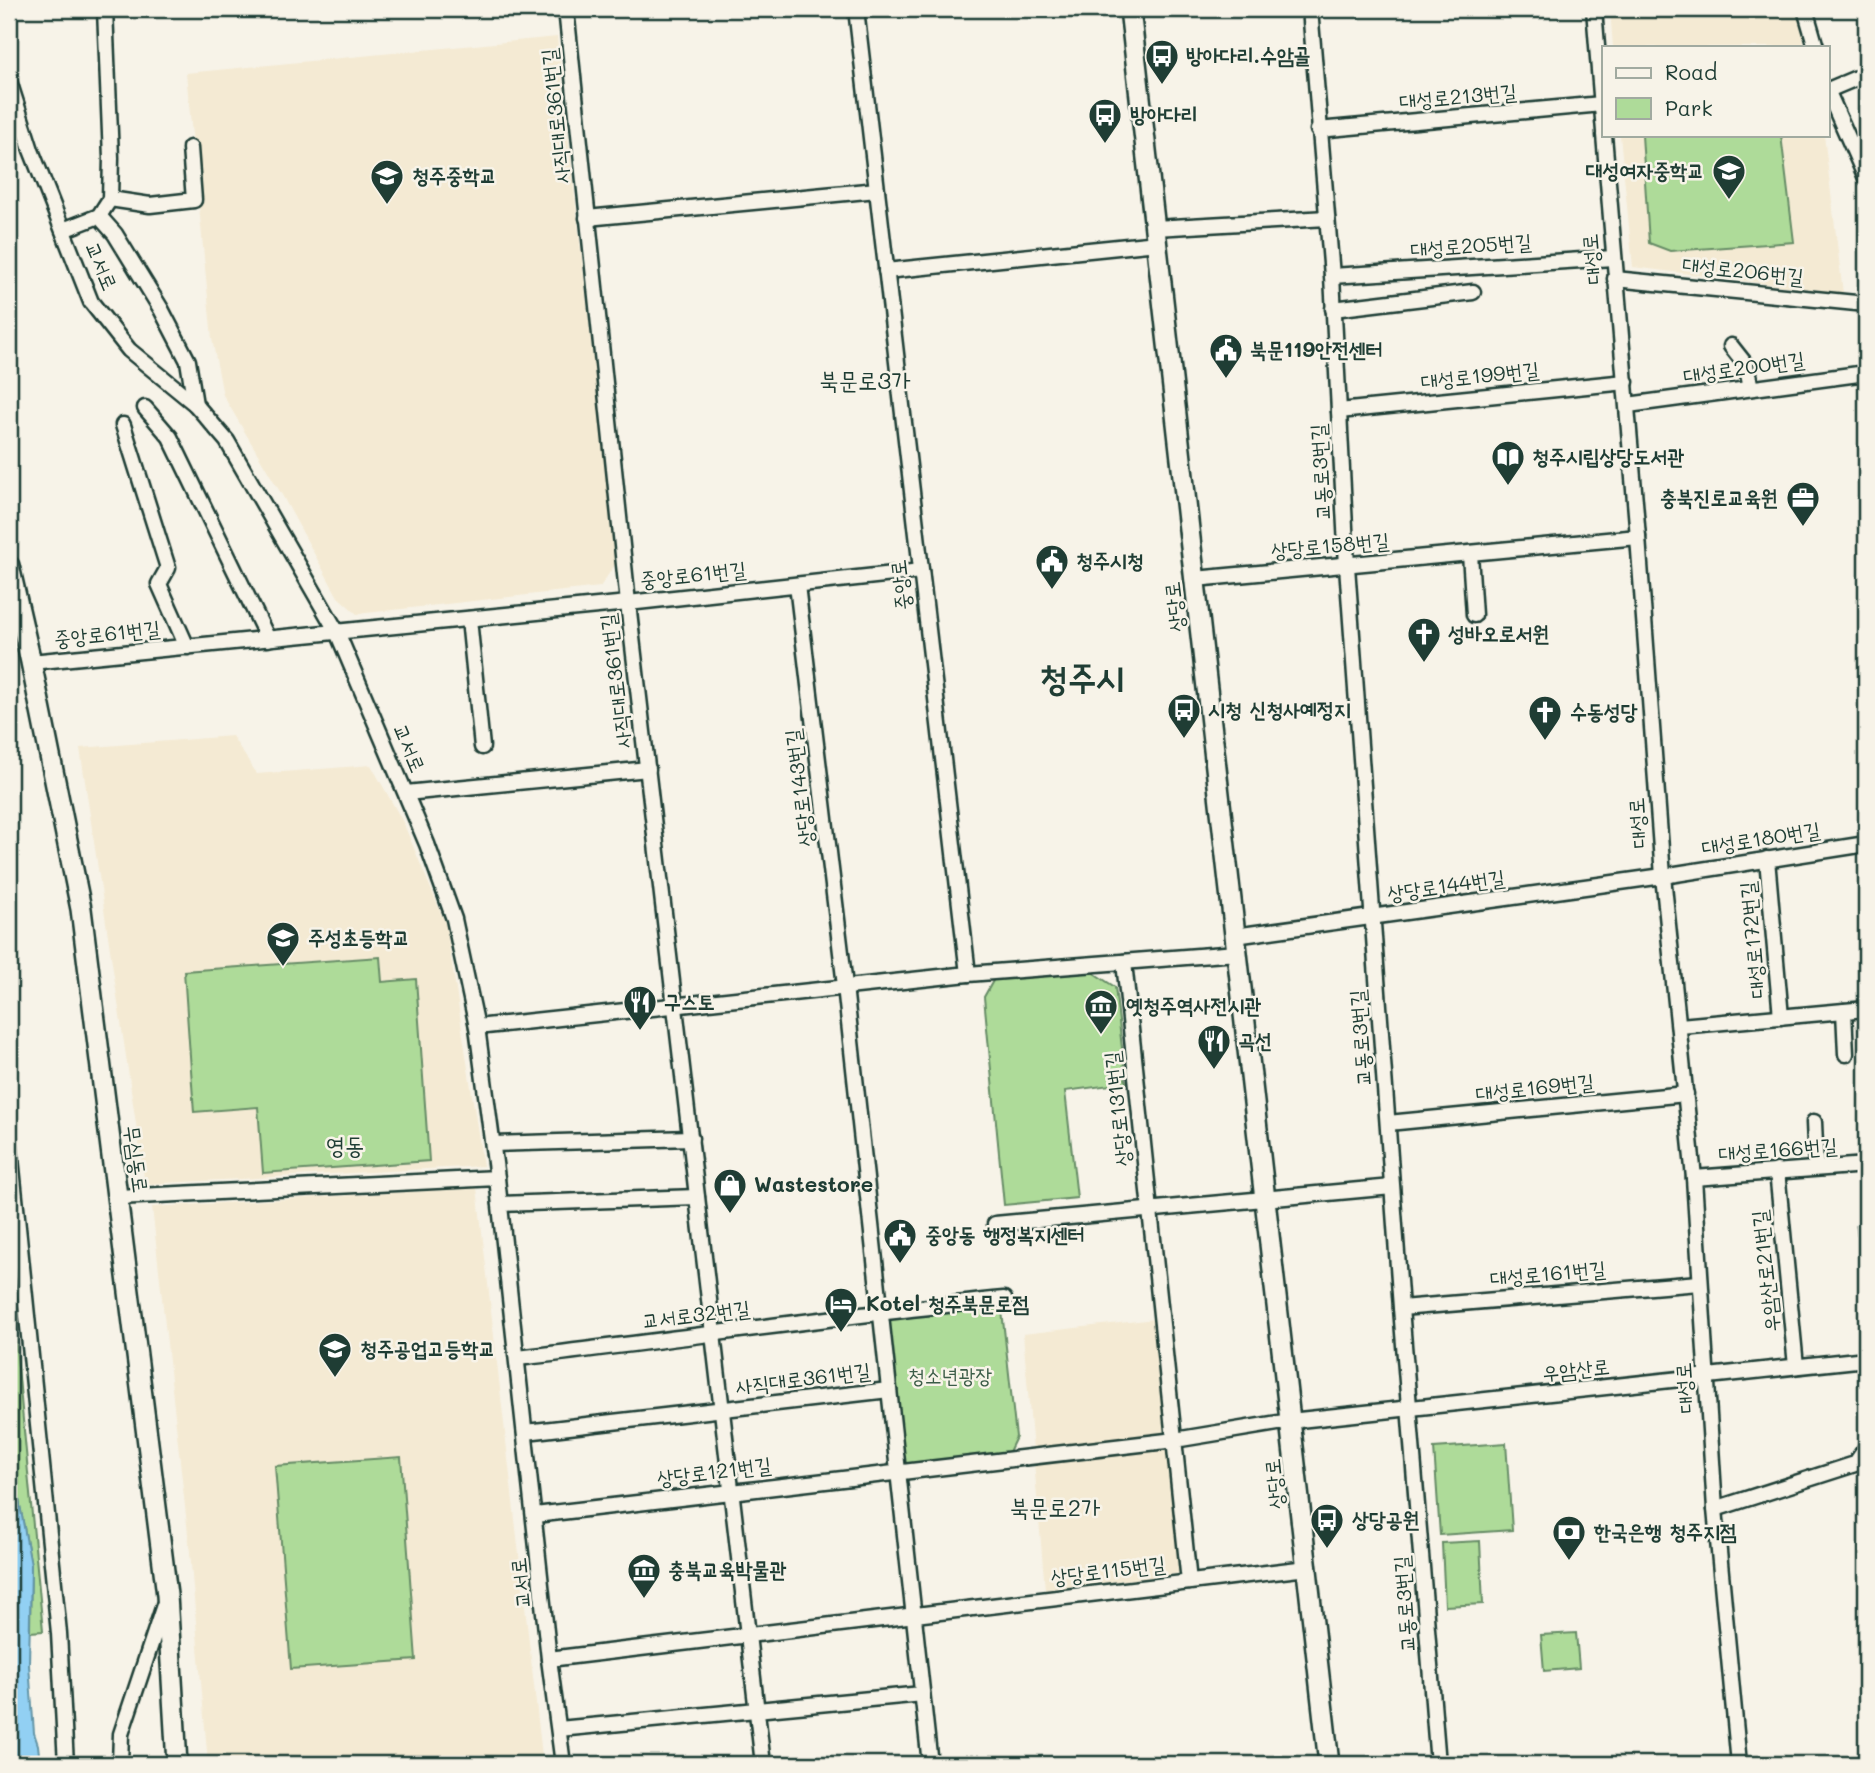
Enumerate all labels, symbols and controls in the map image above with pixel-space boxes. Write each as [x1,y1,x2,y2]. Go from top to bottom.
bus stop icon: 방아다리.수암골 [1143,37,1181,86]
place label: 방아다리.수암골 [1186,41,1311,68]
legend [1602,46,1829,136]
street label: 사직대로361번길 [534,47,575,185]
text: Road [1665,58,1717,85]
street label: 대성로213번길 [1398,77,1518,114]
text: Park [1665,94,1713,121]
bus stop icon: 방아다리 [1086,96,1124,145]
place label: 방아다리 [1130,100,1198,127]
school or university icon: 대성여자중학교 [1710,152,1748,201]
place label: 대성여자중학교 [1586,156,1704,183]
school or university icon: 청주중학교 [368,157,406,206]
place label: 청주중학교 [412,161,497,188]
street label: 대성로205번길 [1409,227,1532,262]
street label: 대성로 [1575,233,1606,286]
street label: 교서로 [80,237,125,294]
street label: 대성로206번길 [1681,250,1805,289]
public building icon: 북문119안전센터 [1207,331,1245,380]
place label: 북문119안전센터 [1250,335,1383,362]
street label: 대성로200번길 [1681,345,1806,388]
street label: 대성로199번길 [1419,355,1540,394]
district label: 북문로3가 [819,364,911,395]
street label: 교동로3번길 [1303,423,1336,521]
library icon: 청주시립상당도서관 [1489,438,1527,487]
place label: 청주시립상당도서관 [1532,442,1684,469]
office icon: 충북진로교육원 [1784,479,1822,528]
place label: 충북진로교육원 [1660,483,1778,510]
street label: 상당로158번길 [1270,526,1390,563]
public building icon: 청주시청 [1033,542,1071,591]
place label: 청주시청 [1076,546,1144,573]
street label: 중앙로61번길 [638,555,747,593]
street label: 중앙로 [883,558,916,612]
street label: 상당로 [1157,580,1190,634]
street label: 사직대로361번길 [593,612,636,750]
street label: 중앙로61번길 [52,614,161,652]
church icon: 성바오로서원 [1405,615,1443,664]
place label: 성바오로서원 [1448,619,1549,646]
district label: 청주시 [1040,653,1124,699]
bus stop icon: 시청 신청사예정지 [1165,691,1203,740]
church icon: 수동성당 [1526,693,1564,742]
place label: 시청 신청사예정지 [1208,695,1351,722]
place label: 수동성당 [1570,697,1638,724]
street label: 교서로 [388,719,433,776]
street label: 상당로143번길 [778,728,819,849]
street label: 대성로 [1621,797,1652,849]
street label: 대성로180번길 [1700,815,1822,860]
street label: 상당로144번길 [1385,863,1506,906]
street label: 대성로172번길 [1733,880,1770,1000]
school or university icon: 주성초등학교 [264,919,302,968]
place label: 주성초등학교 [308,923,409,950]
restaurant icon: 구스토 [621,983,659,1032]
place label: 구스토 [664,987,715,1014]
museum icon: 옛청주역사전시관 [1082,987,1120,1036]
street label: 교동로3번길 [1343,989,1376,1087]
place label: 옛청주역사전시관 [1126,991,1261,1018]
restaurant icon: 곡선 [1195,1022,1233,1071]
place label: 곡선 [1238,1026,1272,1053]
street label: 상당로131번길 [1097,1050,1136,1168]
street label: 대성로169번길 [1474,1067,1596,1106]
street label: 무심동로 [119,1123,156,1194]
district label: 영동 [326,1129,364,1160]
street label: 대성로166번길 [1717,1131,1838,1166]
shop icon: Wastestore [711,1166,749,1215]
place label: Wastestore [754,1170,873,1197]
street label: 우암산로21번길 [1745,1209,1784,1333]
public building icon: 중앙동 행정복지센터 [881,1216,919,1265]
place label: 중앙동 행정복지센터 [925,1220,1085,1247]
street label: 대성로161번길 [1489,1254,1607,1291]
hotel icon: Kotel 청주북문로점 [822,1285,860,1334]
place label: Kotel 청주북문로점 [866,1289,1029,1316]
street label: 교서로32번길 [640,1293,751,1334]
school or university icon: 청주공업고등학교 [316,1330,354,1379]
place label: 청주공업고등학교 [360,1334,495,1361]
street label: 우암산로 [1541,1352,1611,1385]
street label: 사직대로361번길 [734,1356,872,1399]
park label: 청소년광장 [908,1361,992,1388]
street label: 대성로 [1668,1362,1699,1414]
street label: 상당로121번길 [655,1450,773,1491]
street label: 상당로 [1257,1458,1290,1511]
district label: 북문로2가 [1010,1491,1100,1522]
bus stop icon: 상당공원 [1308,1501,1346,1550]
place label: 상당공원 [1352,1505,1420,1532]
bank icon: 한국은행 청주지점 [1550,1513,1588,1562]
place label: 한국은행 청주지점 [1593,1517,1737,1544]
street label: 상당로115번길 [1049,1549,1167,1590]
museum icon: 충북교육박물관 [625,1551,663,1600]
place label: 충북교육박물관 [668,1555,786,1582]
street label: 교동로3번길 [1387,1555,1420,1653]
street label: 교서로 [503,1557,536,1610]

